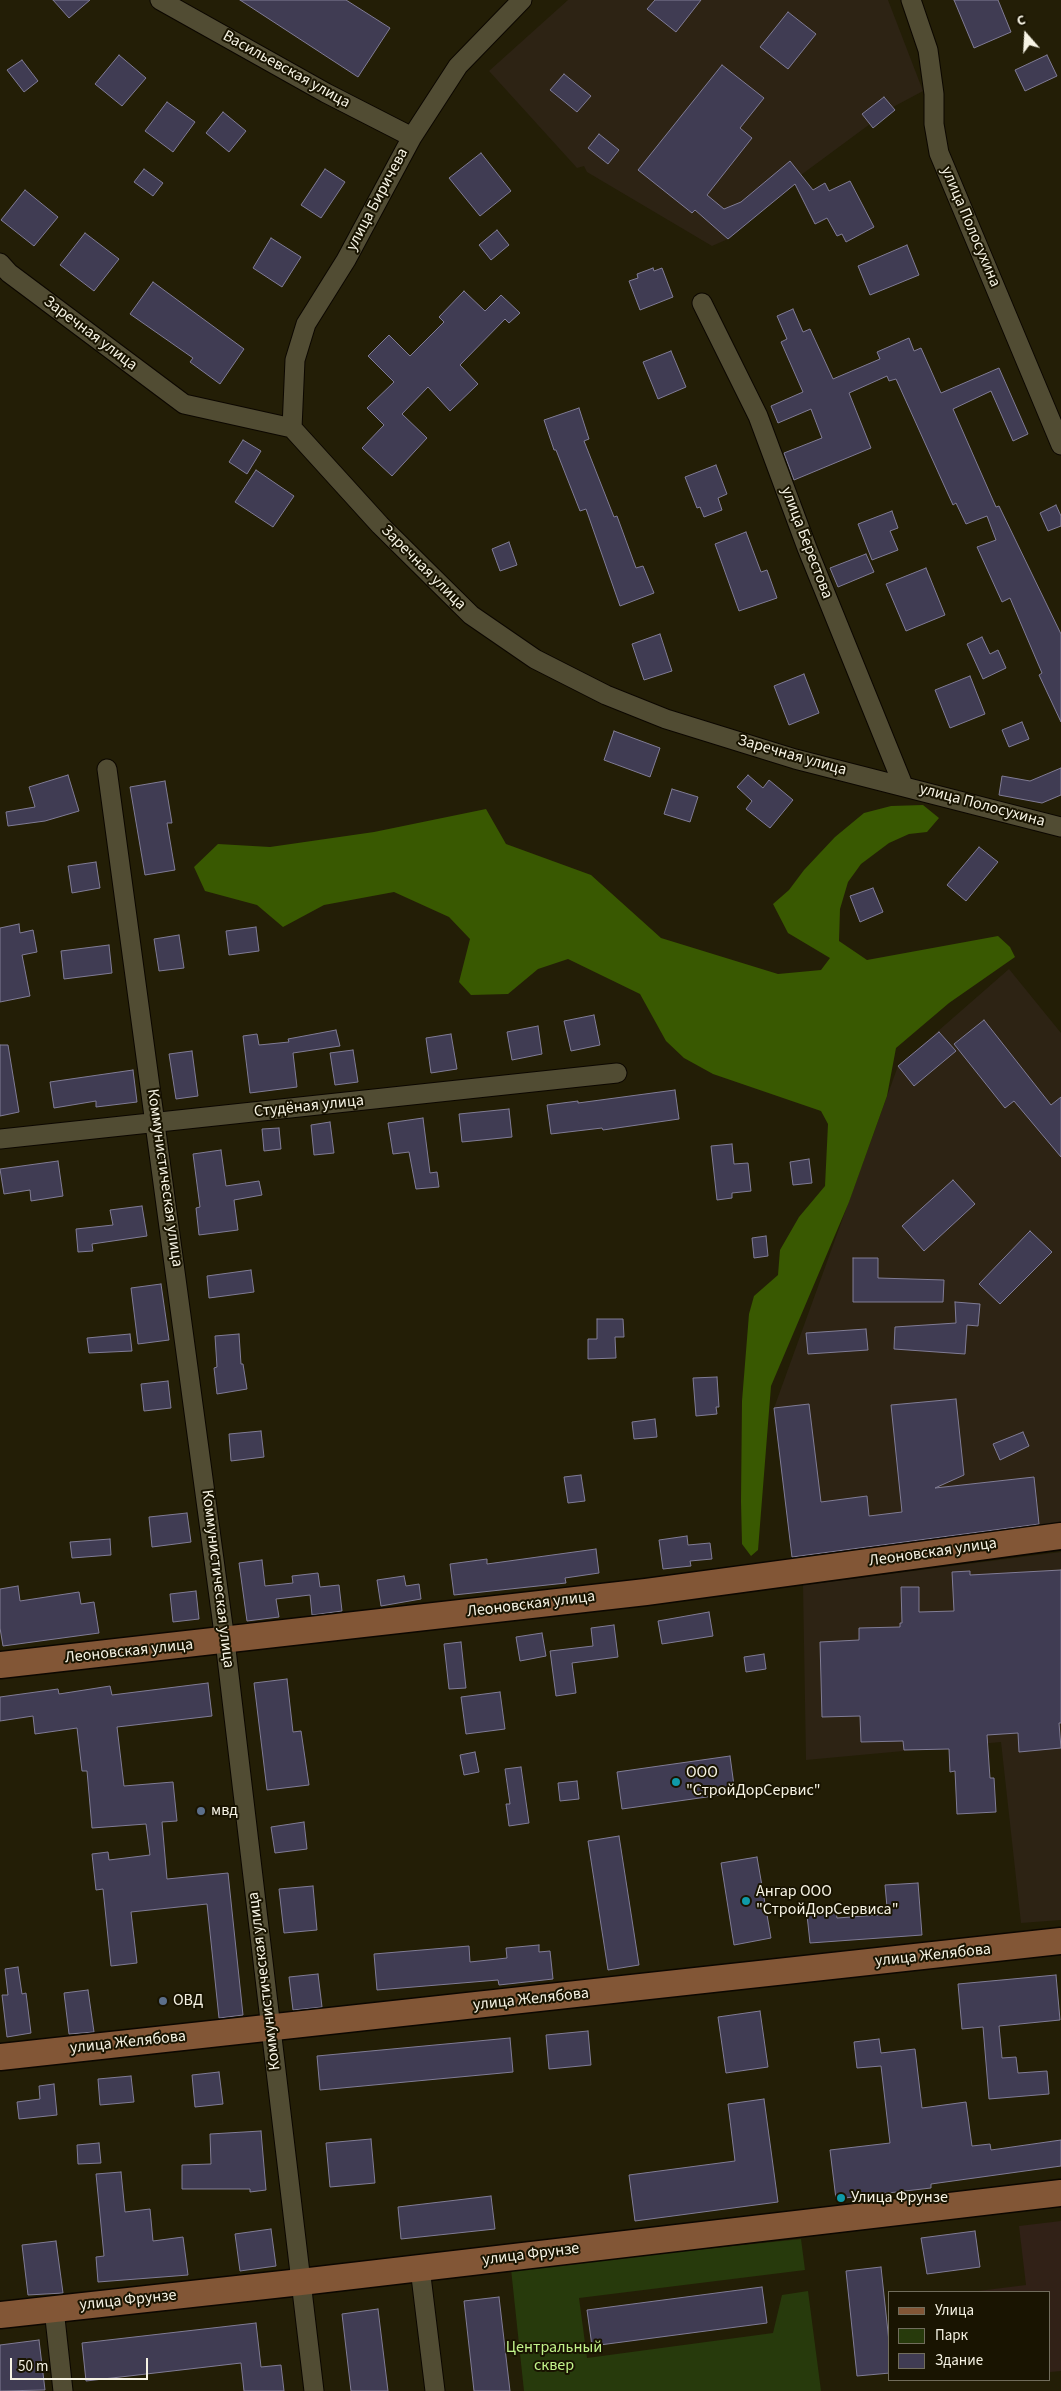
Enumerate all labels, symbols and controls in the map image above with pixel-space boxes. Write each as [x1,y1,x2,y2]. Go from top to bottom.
north arrow [1001,10,1051,60]
text: С [1014,10,1028,32]
street label: Васильевская улица [219,27,353,113]
street label: улица Биричева [343,145,413,255]
street label: улица Полосухина [936,164,1004,290]
street label: Заречная улица [39,293,141,375]
street label: улица Берестова [776,484,836,602]
street label: Заречная улица [377,522,469,614]
street label: Заречная улица [735,731,849,781]
street label: улица Полосухина [917,780,1047,832]
street label: Коммунистическая улица [142,1088,186,1268]
street label: Студёная улица [253,1092,365,1122]
street label: Коммунистическая улица [197,1489,237,1669]
street label: Леоновская улица [868,1535,998,1571]
street label: Леоновская улица [466,1588,596,1622]
street label: Леоновская улица [64,1636,194,1668]
place label: ООО "СтройДорСервис" [686,1763,821,1801]
marker: ООО "СтройДорСервис" [670,1776,682,1788]
place label: мвд [211,1801,238,1821]
marker: мвд [195,1805,207,1817]
place label: Ангар ООО "СтройДорСервиса" [756,1882,898,1920]
street label: Коммунистическая улица [245,1891,285,2071]
marker: Ангар ООО "СтройДорСервиса" [740,1895,752,1907]
street label: улица Желябова [874,1940,992,1972]
street label: улица Желябова [472,1984,590,2016]
place label: ОВД [173,1991,203,2011]
marker: ОВД [157,1995,169,2007]
street label: улица Желябова [69,2027,187,2059]
place label: Улица Фрунзе [851,2188,948,2208]
marker: Улица Фрунзе [835,2192,847,2204]
street label: улица Фрунзе [482,2240,580,2270]
street label: улица Фрунзе [79,2286,177,2316]
legend [888,2291,1051,2381]
text: Улица [935,2300,974,2321]
text: Парк [935,2325,968,2346]
park label: Центральный сквер [506,2338,602,2376]
scale bar [12,2348,150,2380]
text: Здание [935,2350,983,2371]
text: 50 m [18,2356,48,2377]

